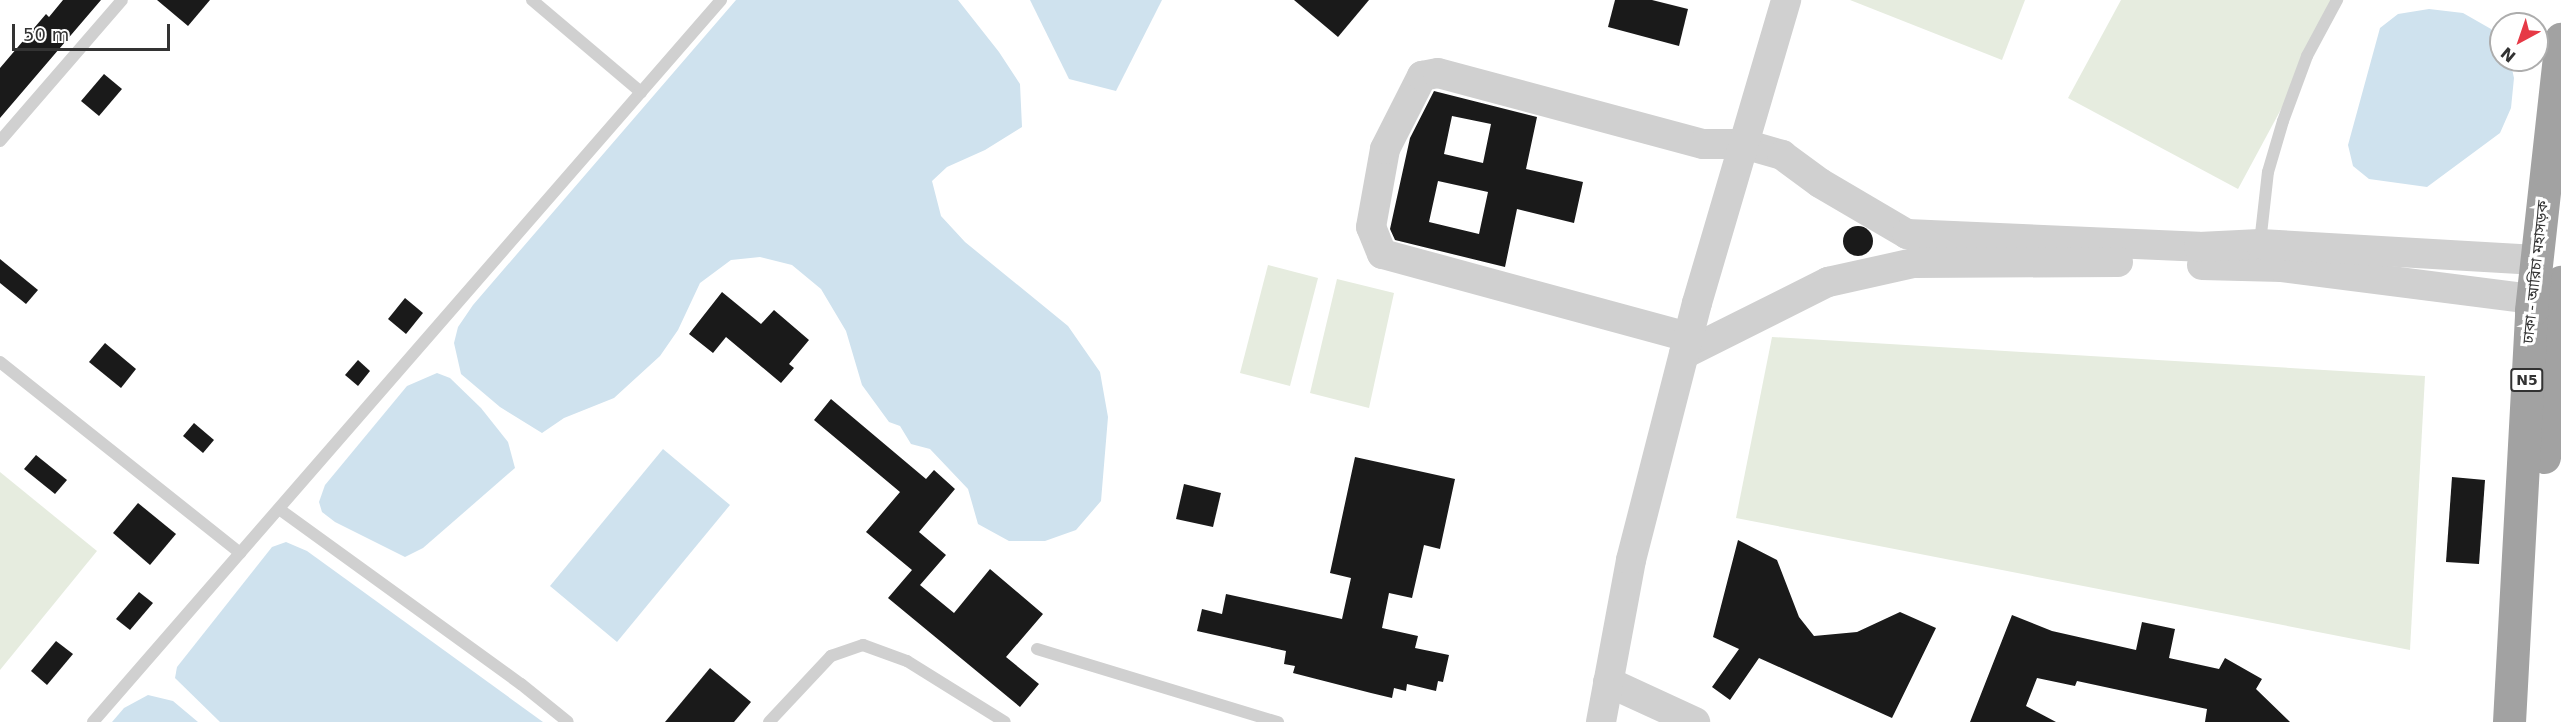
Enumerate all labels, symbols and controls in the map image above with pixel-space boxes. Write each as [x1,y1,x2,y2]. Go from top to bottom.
scale bar [15,12,172,50]
north arrow [2489,12,2549,72]
text: 50 m [23,24,69,45]
text: N [2497,43,2520,66]
street label: ঢাকা - আরিচা মহাসড়ক [2520,200,2552,344]
road number: N5 [2509,369,2545,391]

